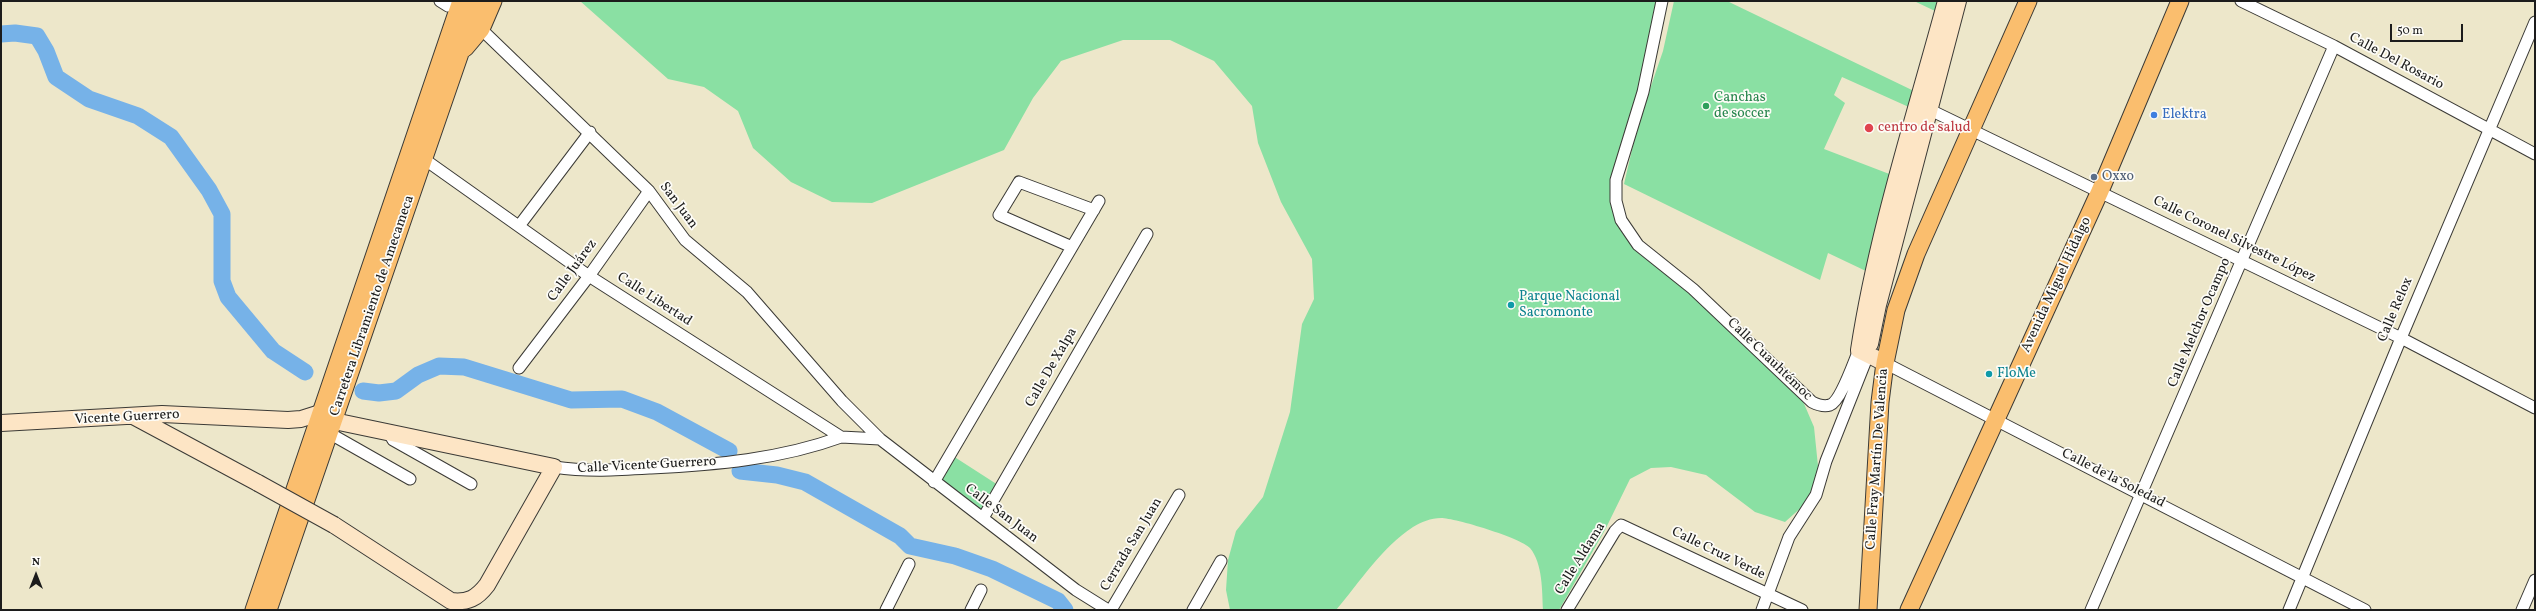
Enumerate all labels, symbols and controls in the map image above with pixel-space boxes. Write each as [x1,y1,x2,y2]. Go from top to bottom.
scale bar [2392,16,2465,42]
text: 50 m [2397,23,2423,39]
street label: Calle Del Rosario [2346,30,2446,94]
place label: Canchas de soccer [1714,90,1770,122]
marker: Canchas de soccer [1701,101,1711,111]
place label: Elektra [2162,107,2207,123]
marker: Elektra [2149,110,2159,120]
place label: centro de salud [1878,120,1971,136]
marker: centro de salud [1863,122,1875,134]
place label: Oxxo [2102,169,2134,185]
marker: Oxxo [2089,172,2099,182]
street label: San Juan [655,180,701,232]
street label: Carretera Libramiento de Amecameca [327,193,419,419]
street label: Calle Coronel Silvestre López [2150,193,2318,287]
street label: Avenida Miguel Hidalgo [2018,215,2096,355]
street label: Calle Juárez [545,237,601,305]
street label: Calle Melchor Ocampo [2165,256,2235,390]
street label: Calle Libertad [613,270,695,330]
street label: Calle Relox [2375,275,2417,345]
place label: Parque Nacional Sacromonte [1519,289,1620,322]
marker: Parque Nacional Sacromonte [1506,300,1516,310]
street label: Calle Cuauhtémoc [1723,315,1815,405]
street label: Calle De Xalpa [1022,325,1082,411]
place label: FloMe [1997,366,2036,382]
street label: Calle Fray Martín De Valencia [1863,368,1893,550]
marker: FloMe [1984,369,1994,379]
street label: Vicente Guerrero [74,407,180,429]
street label: Calle de la Soledad [2058,446,2168,512]
street label: Calle Vicente Guerrero [577,454,717,478]
street label: Calle San Juan [961,481,1041,547]
street label: Cerrada San Juan [1098,495,1166,595]
street label: Calle Aldama [1552,520,1610,598]
street label: Calle Cruz Verde [1669,524,1767,584]
north arrow [16,555,56,595]
text: N [32,555,40,570]

